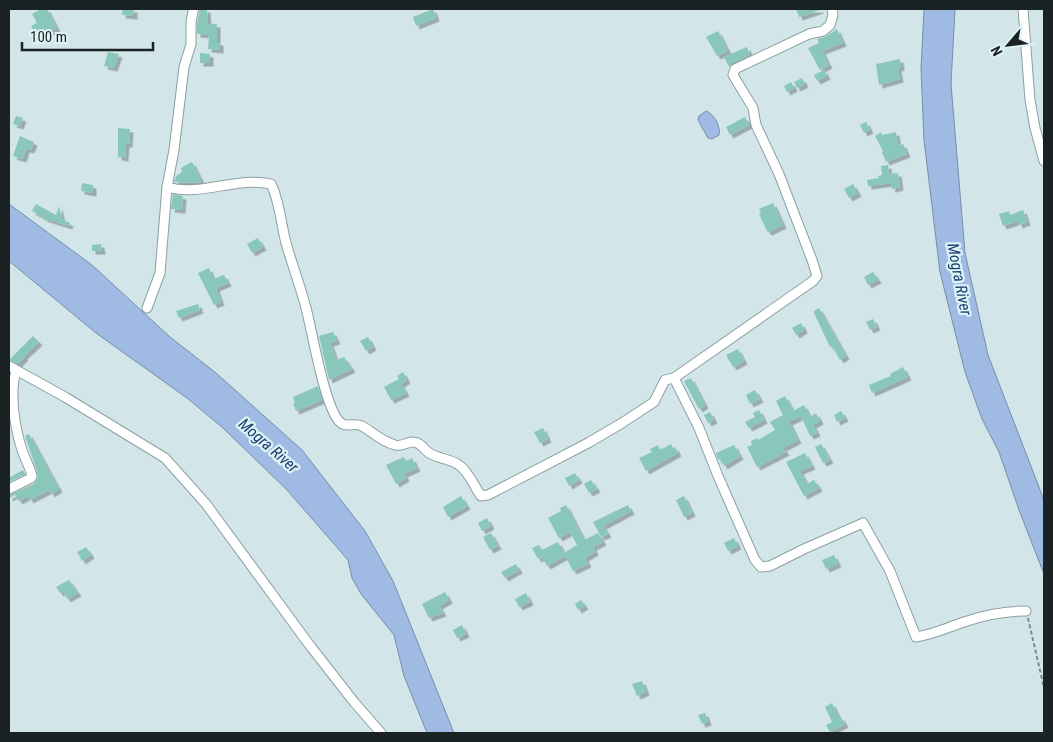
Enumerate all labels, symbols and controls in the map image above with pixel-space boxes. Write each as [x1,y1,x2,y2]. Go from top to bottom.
scale bar [22,20,154,52]
north arrow [983,20,1033,70]
text: 100 m [30,28,67,46]
text: N [987,44,1006,59]
water label: Mogra River [943,241,976,318]
water label: Mogra River [235,414,303,477]

